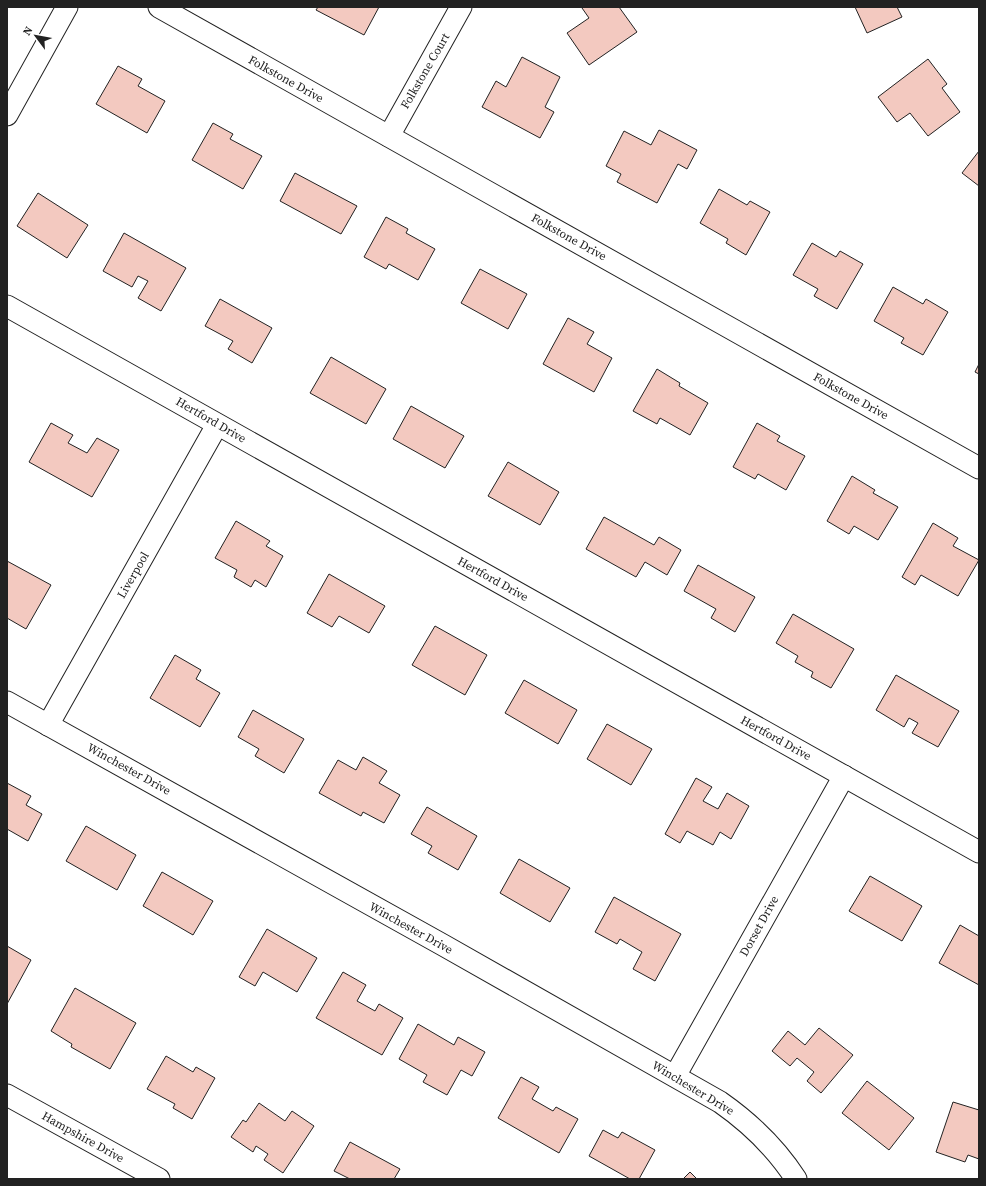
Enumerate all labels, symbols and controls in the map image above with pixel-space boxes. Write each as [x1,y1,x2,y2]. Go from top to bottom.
north arrow [16,16,56,56]
text: N [19,24,36,38]
street label: Folkstone Court [397,30,453,112]
street label: Folkstone Drive [245,52,327,106]
street label: Folkstone Drive [528,210,610,264]
street label: Folkstone Drive [810,369,892,423]
street label: Hertford Drive [173,393,249,447]
street label: Liverpool [113,548,153,601]
street label: Hertford Drive [455,553,531,605]
street label: Hertford Drive [738,712,814,764]
street label: Winchester Drive [84,739,174,799]
street label: Dorset Drive [736,893,782,959]
street label: Winchester Drive [366,898,456,958]
street label: Winchester Drive [649,1057,737,1119]
street label: Hampshire Drive [39,1108,127,1166]

